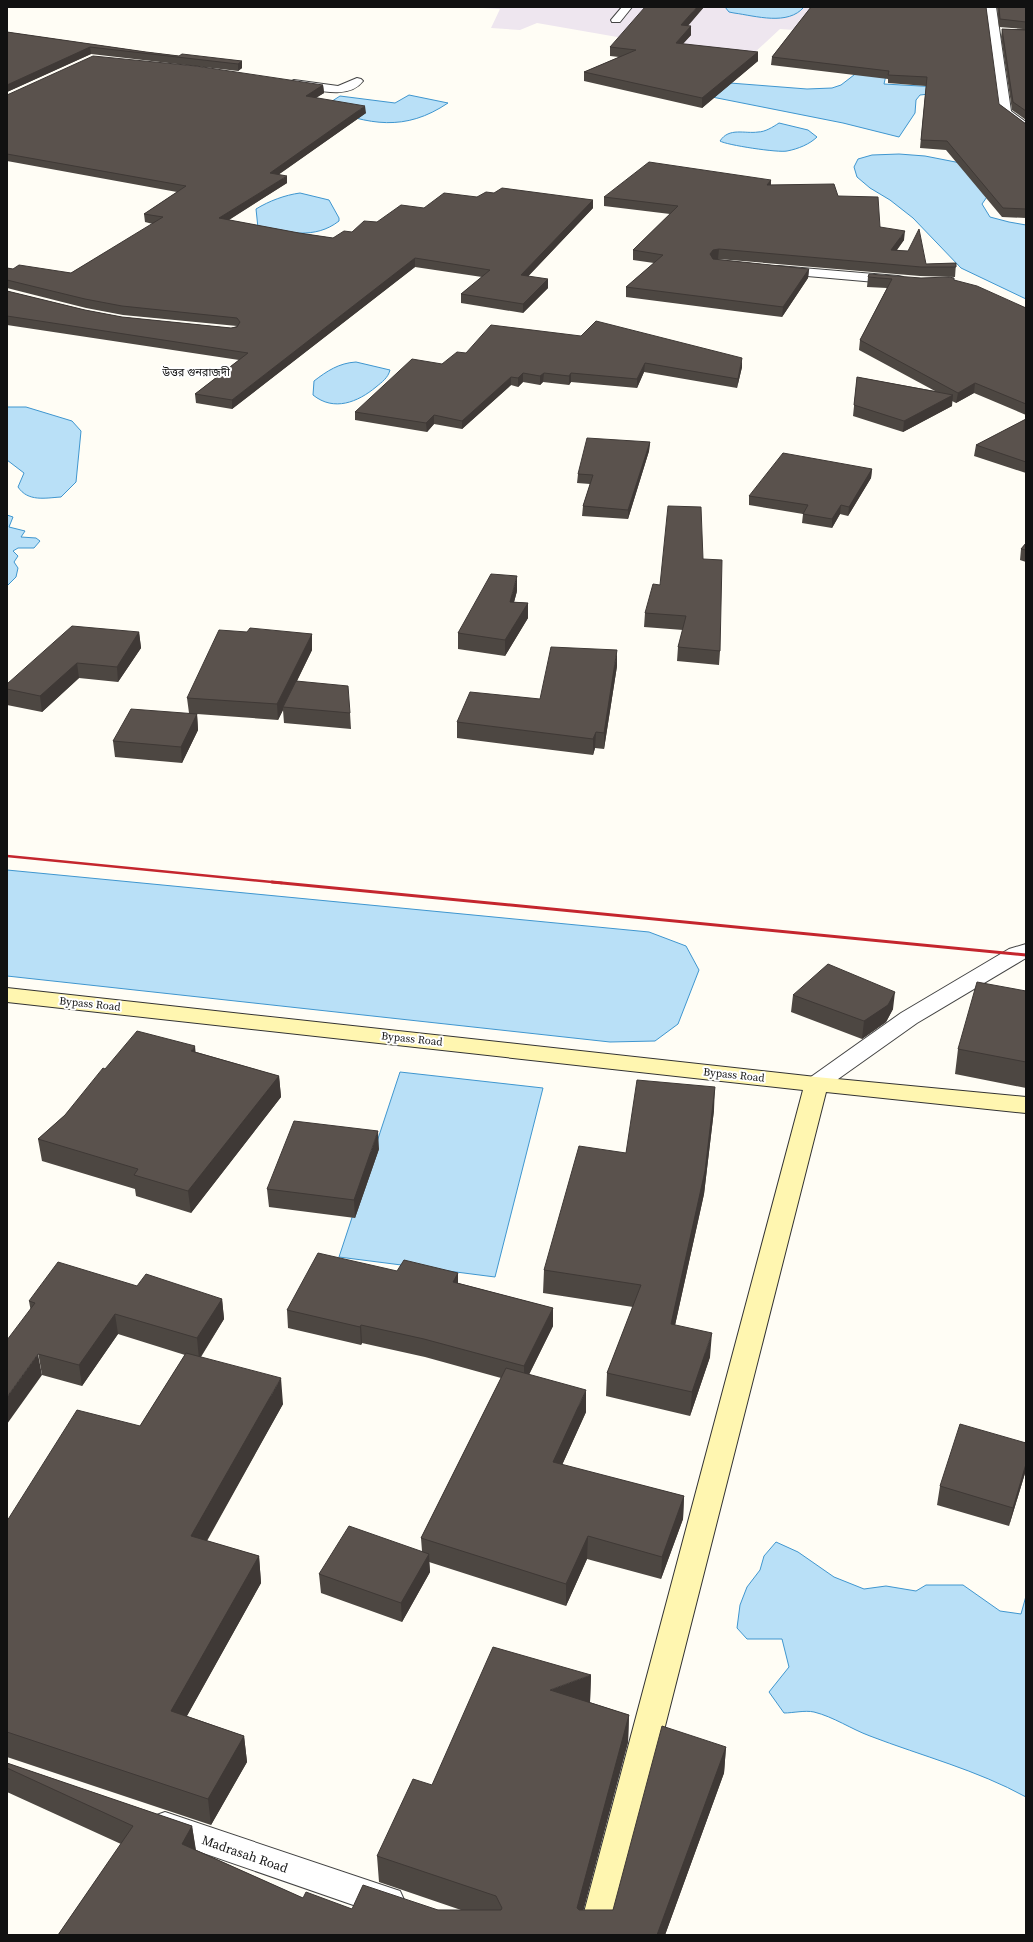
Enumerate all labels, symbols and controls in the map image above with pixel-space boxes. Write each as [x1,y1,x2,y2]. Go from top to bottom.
district label: উত্তর গুনরাজদী [161,365,231,380]
street label: Bypass Road [59,993,122,1015]
street label: Bypass Road [381,1028,444,1050]
street label: Bypass Road [703,1064,766,1086]
street label: Madrasah Road [200,1831,291,1877]

